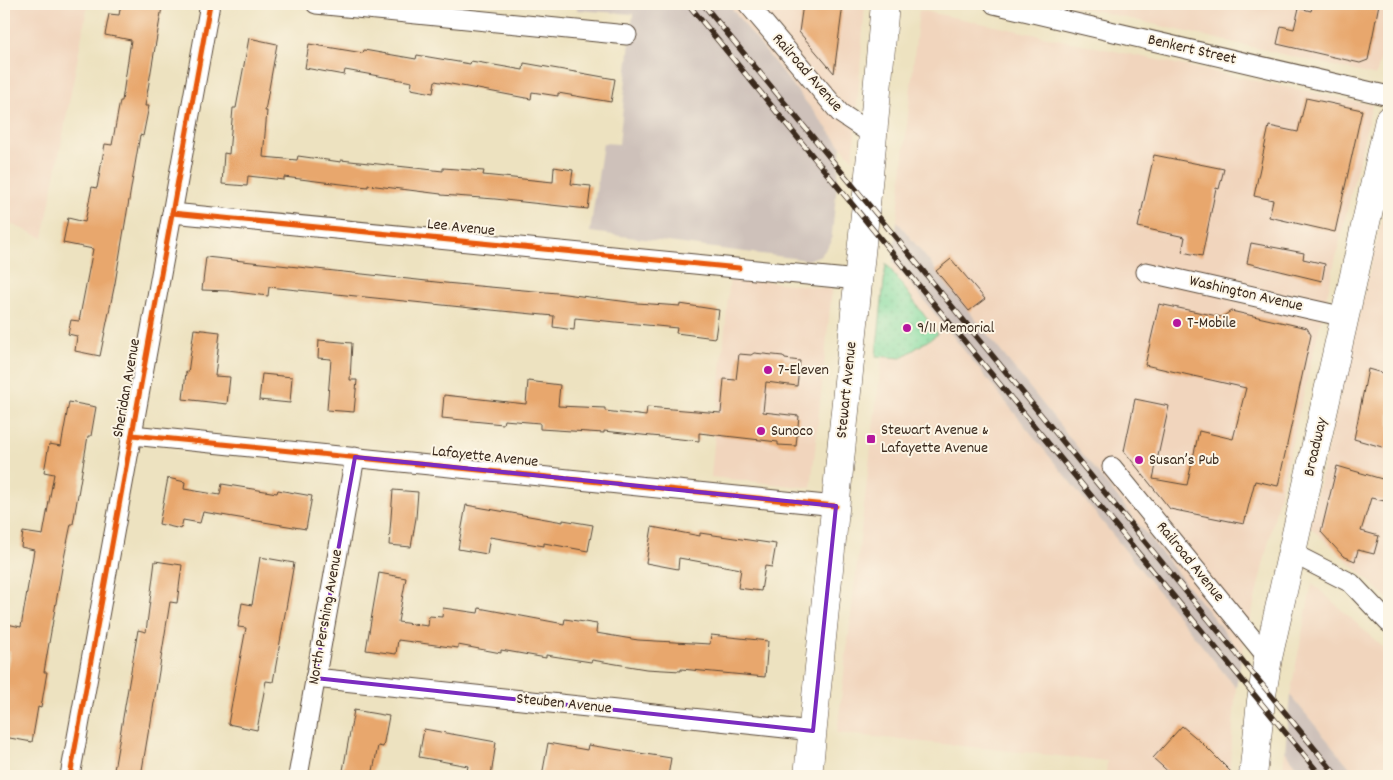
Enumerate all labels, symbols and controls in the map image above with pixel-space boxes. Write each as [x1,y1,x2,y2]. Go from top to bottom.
street label: Railroad Avenue [766,29,848,117]
street label: Benkert Street [1146,29,1239,71]
street label: Lee Avenue [426,213,496,243]
street label: Washington Avenue [1187,270,1305,318]
place label: T-Mobile [1187,312,1236,335]
place label: 9/11 Memorial [917,317,994,340]
marker: T-Mobile [1171,317,1183,329]
marker: 9/11 Memorial [901,322,913,334]
street label: Sheridan Avenue [107,337,147,439]
street label: Stewart Avenue [830,341,864,439]
place label: 7-Eleven [778,359,829,382]
marker: 7-Eleven [762,364,774,376]
street label: Broadway [1298,415,1334,479]
place label: Stewart Avenue & Lafayette Avenue [881,419,989,460]
place label: Sunoco [771,420,813,443]
marker: Sunoco [755,425,767,437]
marker: Stewart Avenue & Lafayette Avenue [865,433,877,445]
street label: Lafayette Avenue [431,440,539,474]
place label: Susan’s Pub [1149,449,1219,472]
marker: Susan’s Pub [1133,454,1145,466]
street label: Railroad Avenue [1150,517,1230,607]
street label: North Pershing Avenue [303,548,349,686]
street label: Steuben Avenue [515,688,613,720]

